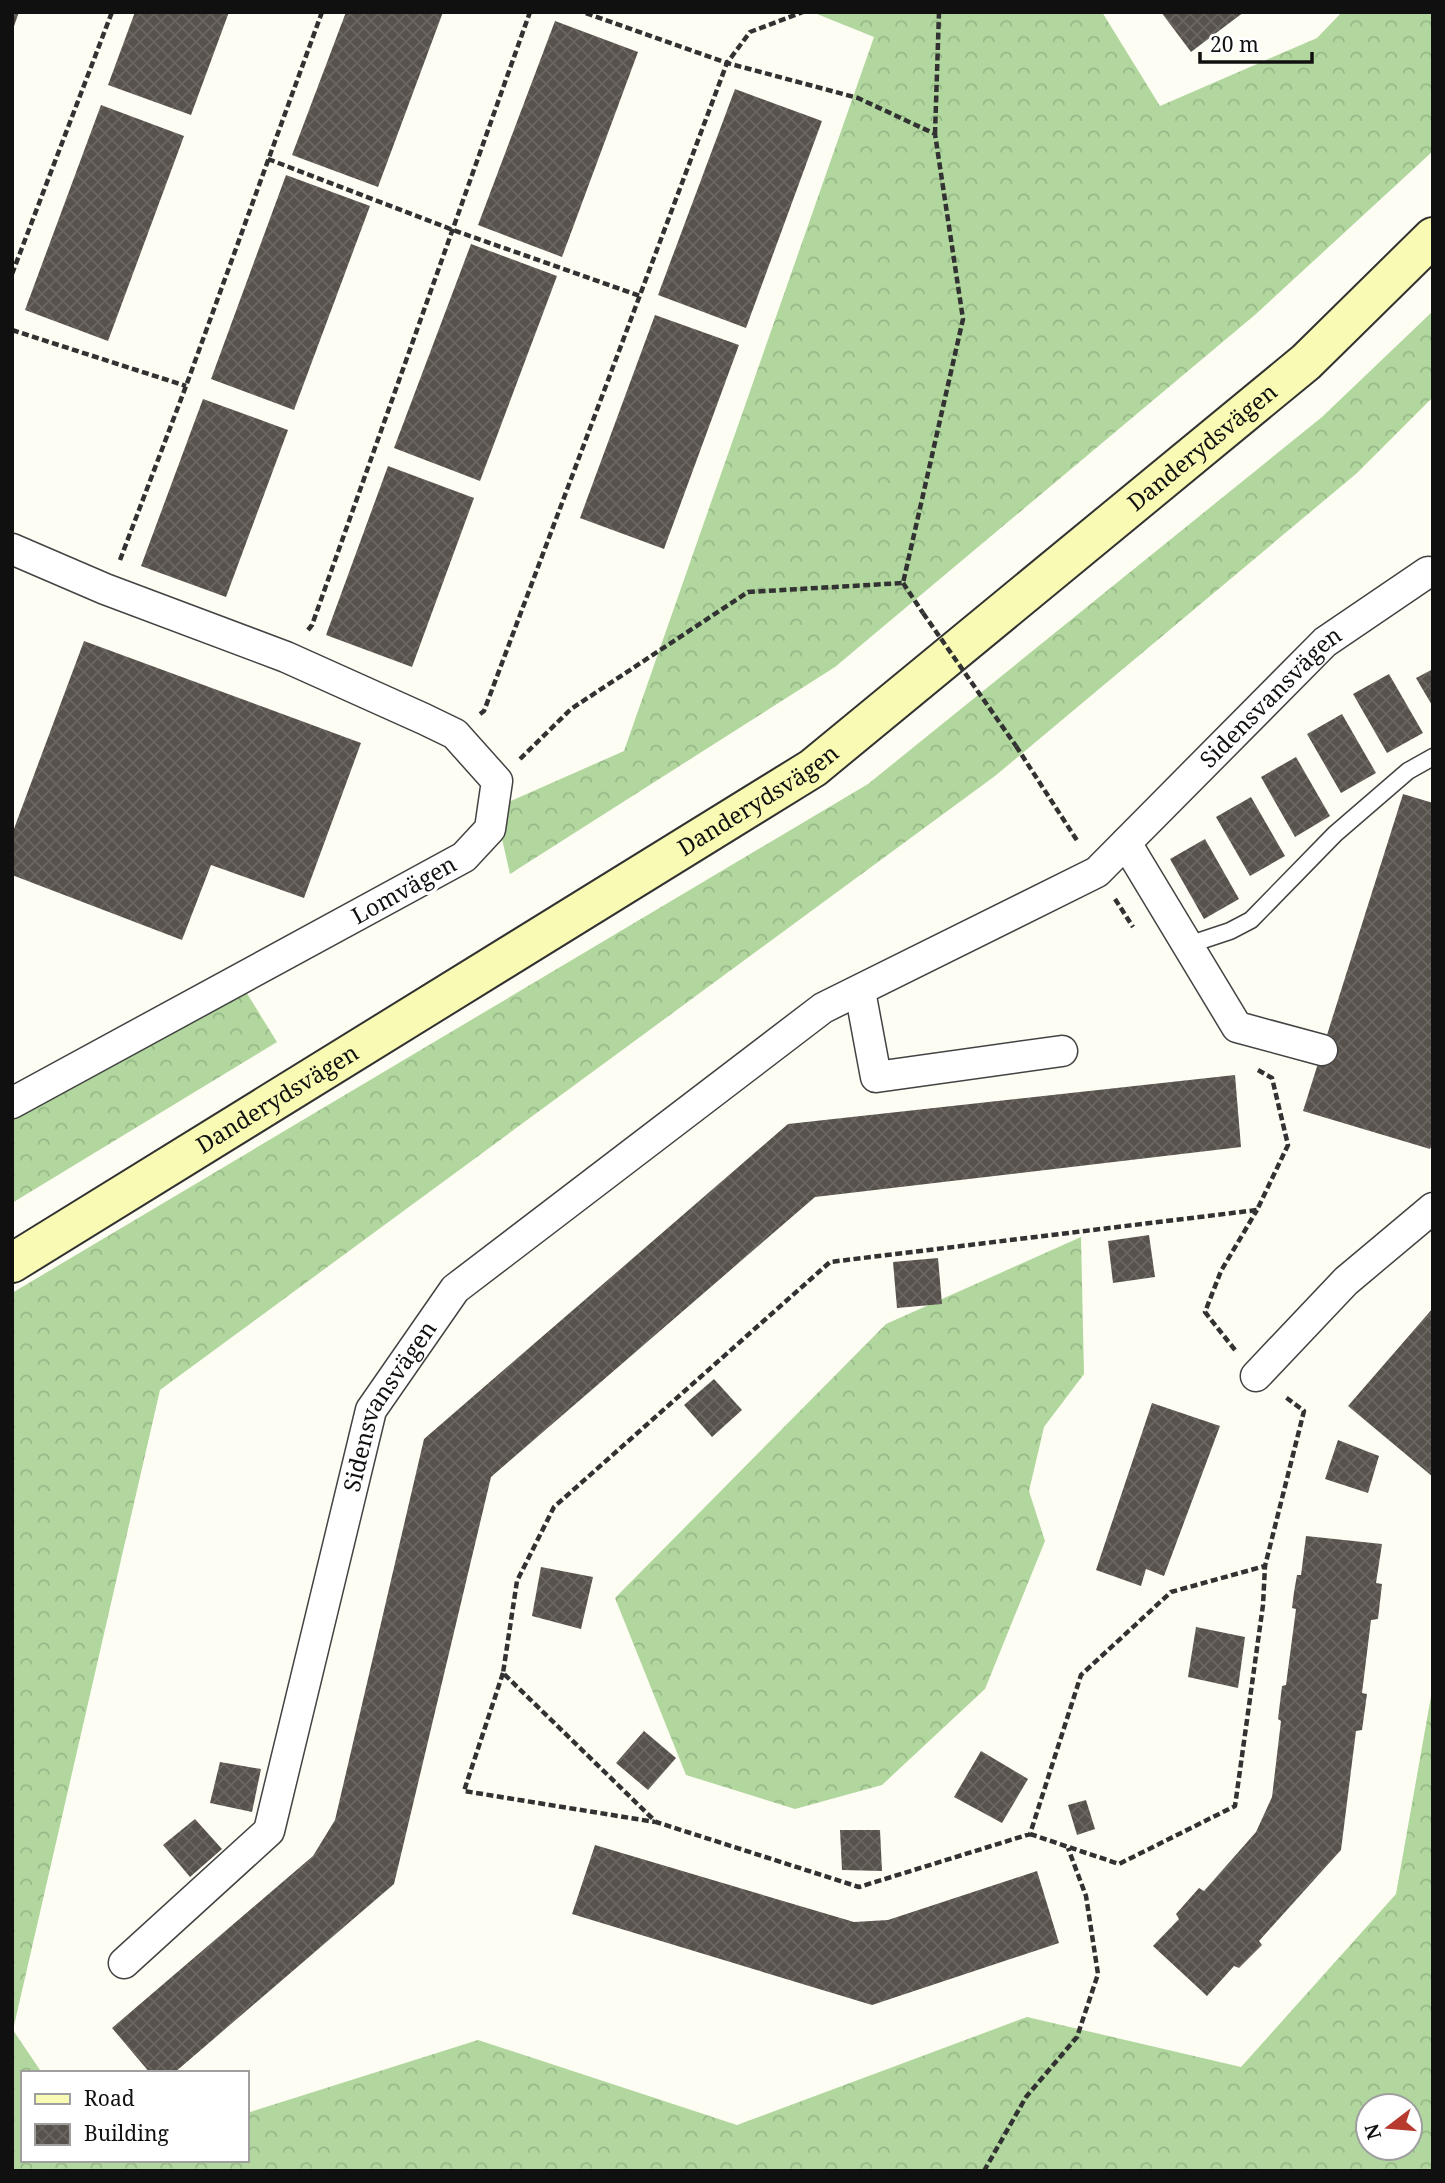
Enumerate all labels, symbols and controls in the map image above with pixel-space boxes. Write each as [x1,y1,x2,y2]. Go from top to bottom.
scale bar [1200,21,1312,65]
text: 20 m [1210,30,1259,58]
street label: Danderydsvägen [1120,375,1283,518]
street label: Sidensvansvägen [1192,618,1348,775]
street label: Danderydsvägen [671,736,845,863]
street label: Lomvägen [345,847,462,931]
street label: Danderydsvägen [190,1036,364,1160]
street label: Sidensvansvägen [335,1314,443,1495]
legend [21,2071,248,2162]
text: Road [84,2084,135,2112]
north arrow [1354,2092,1424,2162]
text: Building [84,2119,169,2147]
text: N [1358,2121,1387,2142]

